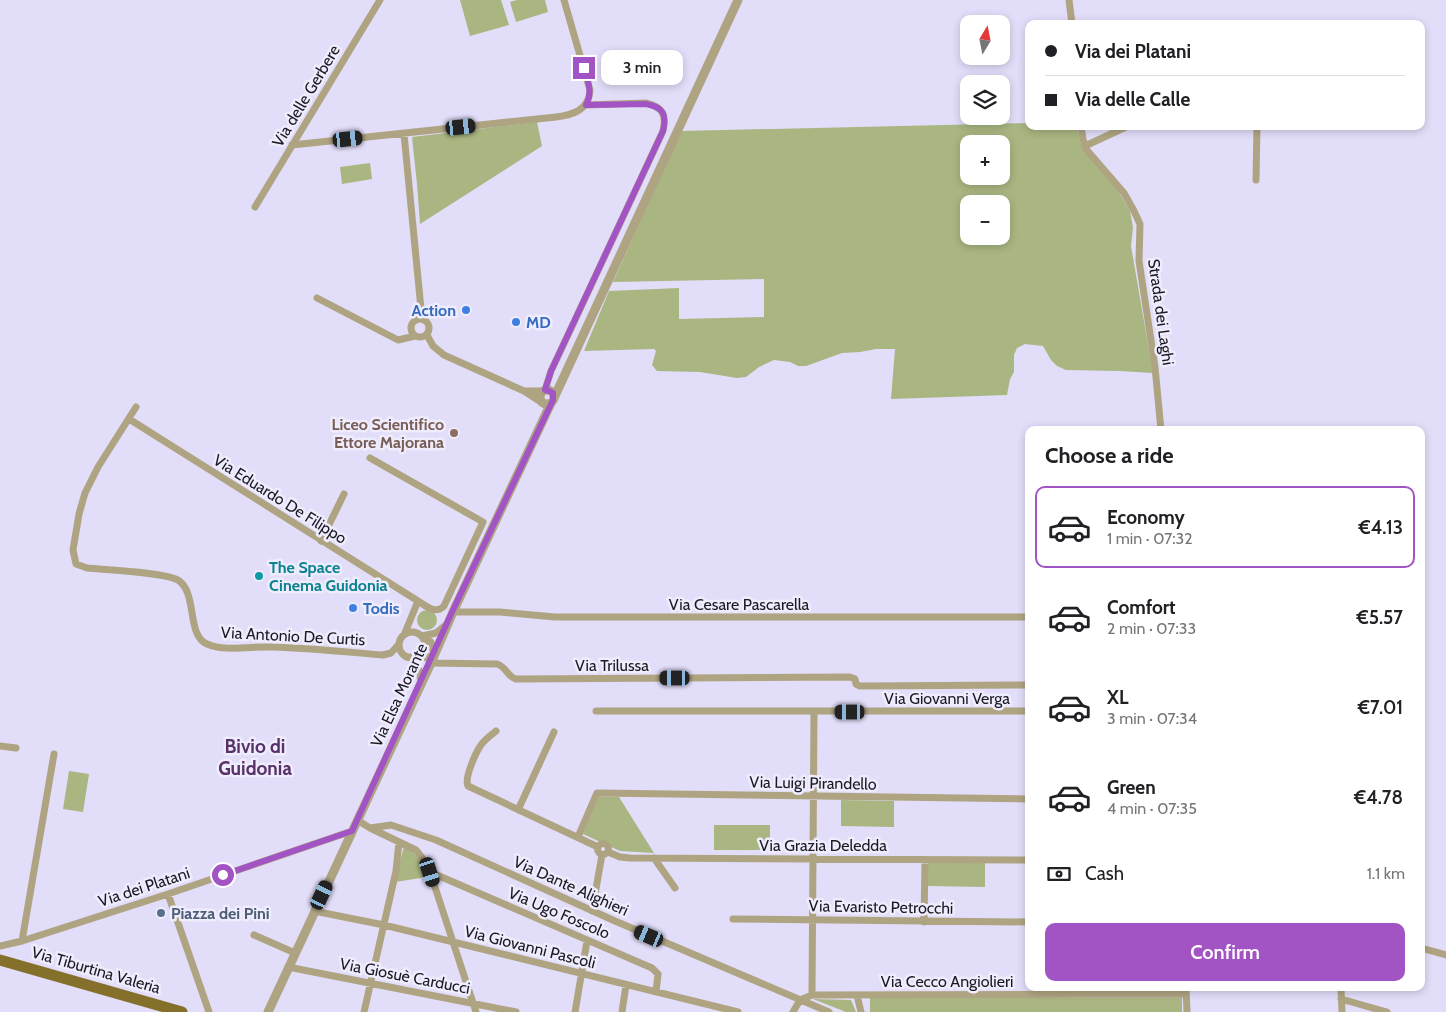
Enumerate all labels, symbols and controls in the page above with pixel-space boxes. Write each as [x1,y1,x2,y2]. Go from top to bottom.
north arrow [960,15,1010,65]
map controls [960,15,1010,245]
text: Via dei Platani [1075,40,1191,63]
street label: Via delle Gerbere [268,42,344,150]
callout: 3 min [602,50,684,86]
route end [573,57,595,79]
text: 3 min [623,58,661,77]
button: layers [960,75,1010,125]
text: Via delle Calle [1075,88,1190,111]
car [445,118,476,136]
car [332,130,363,148]
button: + [960,135,1010,185]
button: − [960,195,1010,245]
street label: Strada dei Laghi [1144,258,1178,366]
place label: Action [412,301,456,320]
marker: Action [460,304,472,316]
place label: MD [526,313,551,332]
marker: MD [510,316,522,328]
place label: Liceo Scientifico Ettore Majorana [331,415,444,452]
marker: Liceo Scientifico Ettore Majorana [448,427,460,439]
text: Choose a ride [1045,442,1174,469]
street label: Via Eduardo De Filippo [210,450,350,548]
icon: car [1047,505,1092,550]
text: Economy [1107,506,1185,529]
text: €4.13 [1359,516,1403,539]
text: 1 min · 07:32 [1107,529,1193,548]
place label: The Space Cinema Guidonia [269,558,388,595]
marker: The Space Cinema Guidonia [253,570,265,582]
street label: Via Cesare Pascarella [669,595,809,614]
icon: car [1047,595,1092,640]
text: Comfort [1107,596,1176,619]
place label: Todis [363,599,400,618]
marker: Todis [347,602,359,614]
text: €5.57 [1357,606,1403,629]
text: 2 min · 07:33 [1107,619,1196,638]
street label: Via Antonio De Curtis [220,623,366,649]
street label: Via Elsa Morante [367,640,431,750]
street label: Via Trilussa [575,656,649,675]
car [660,671,690,686]
icon: car [1047,685,1092,730]
text: XL [1107,686,1128,709]
street label: Via Giovanni Verga [884,689,1010,708]
text: €7.01 [1358,696,1403,719]
car [835,705,865,720]
text: 3 min · 07:34 [1107,709,1197,728]
district label: Bivio di Guidonia [218,735,292,780]
street label: Via Luigi Pirandello [749,772,877,794]
icon: car [1047,775,1092,820]
text: Green [1107,776,1156,799]
text: €4.78 [1354,786,1403,809]
text: 4 min · 07:35 [1107,799,1197,818]
street label: Via Grazia Deledda [759,836,887,855]
street label: Via Dante Alighieri [511,852,631,920]
car [418,855,441,889]
icon: cash [1045,860,1073,888]
text: Cash [1085,862,1124,885]
street label: Via dei Platani [96,863,192,911]
route start [212,864,234,886]
text: 1.1 km [1367,864,1405,883]
car [308,878,335,912]
street label: Via Ugo Foscolo [505,883,613,943]
street label: Via Evaristo Petrocchi [809,896,953,918]
place label: Piazza dei Pini [171,904,270,923]
marker: Piazza dei Pini [155,907,167,919]
street label: Via Giovanni Pascoli [462,922,598,972]
car [632,923,665,949]
button: Confirm [1045,923,1405,981]
street label: Via Tiburtina Valeria [29,943,163,998]
street label: Via Giosuè Carducci [338,954,472,998]
street label: Via Cecco Angiolieri [881,972,1013,991]

